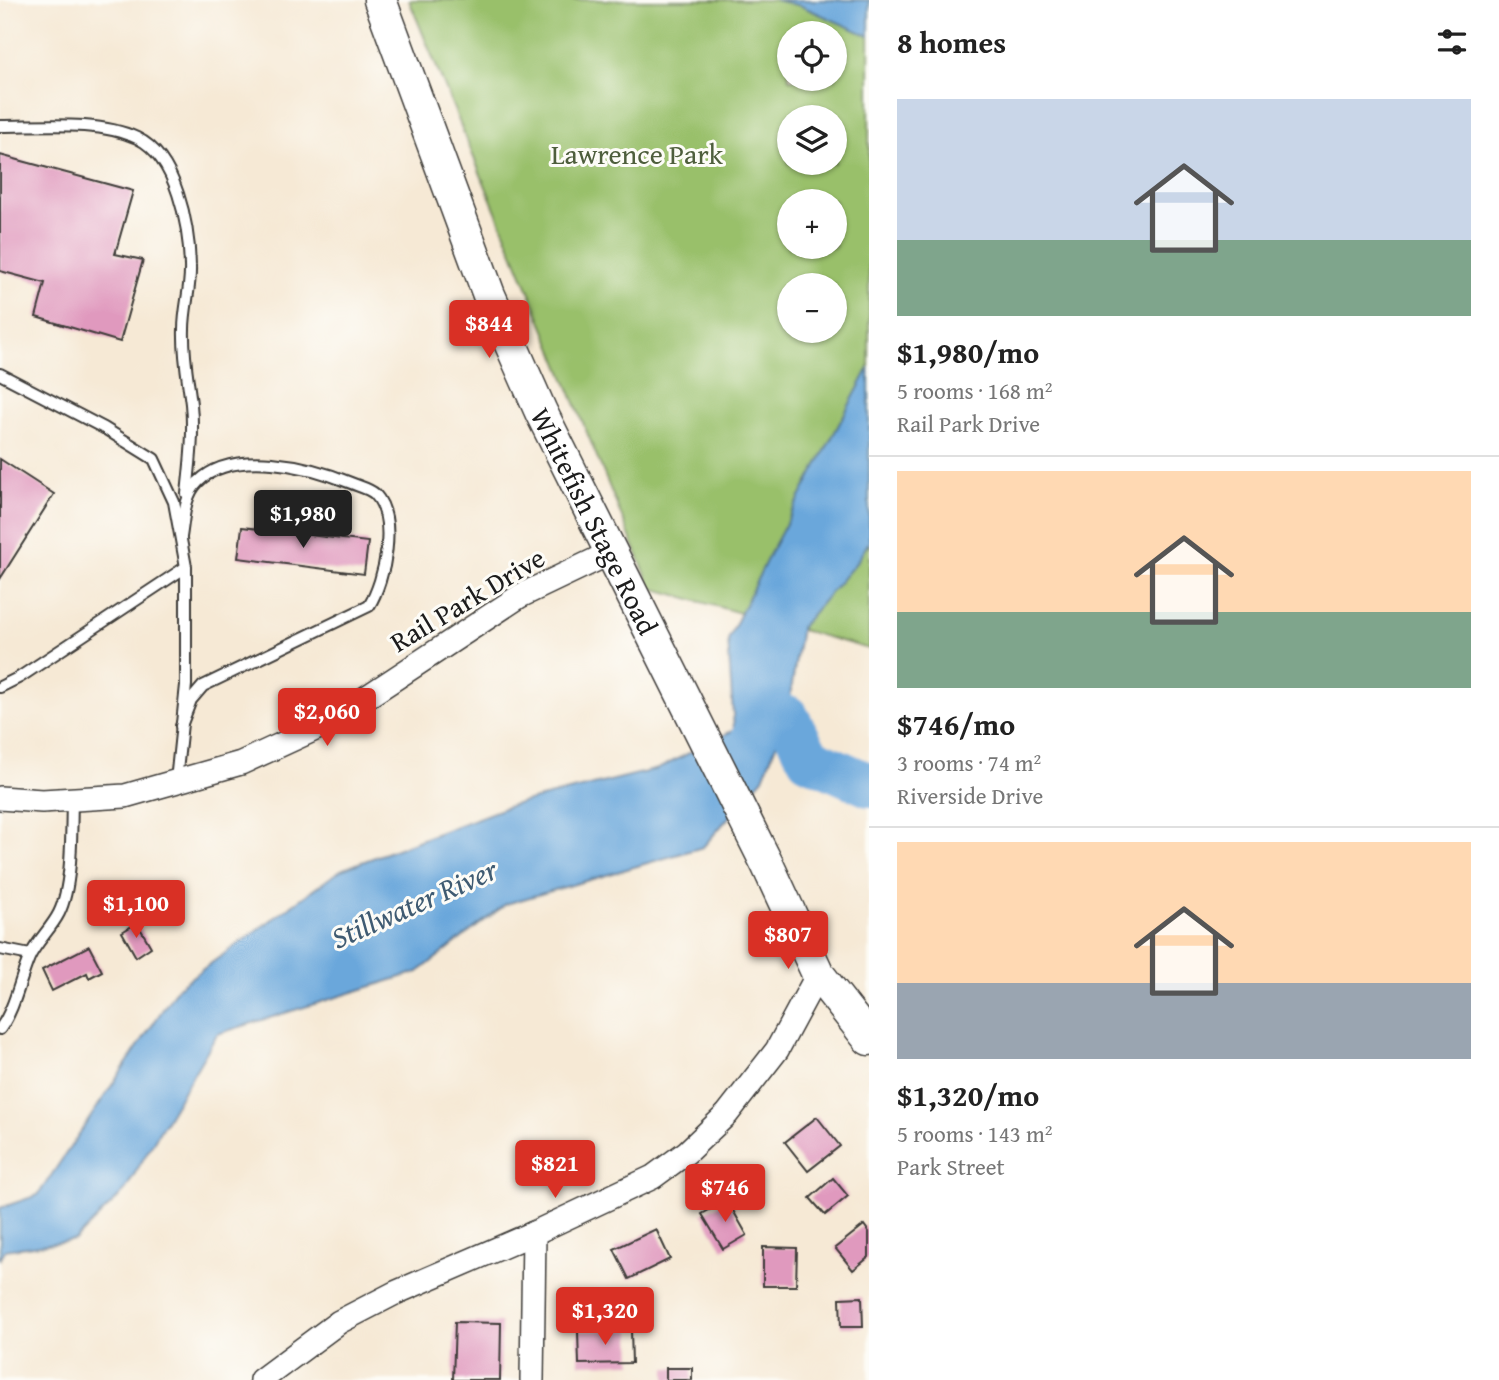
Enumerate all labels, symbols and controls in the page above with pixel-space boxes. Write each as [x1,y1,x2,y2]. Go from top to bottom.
text: 8 homes [897,20,1006,64]
map controls [777,21,847,343]
button: locate [777,21,847,91]
icon: filters [1433,23,1471,61]
button: layers [777,105,847,175]
park label: Lawrence Park [551,133,724,174]
icon: home [1121,145,1247,271]
button: + [777,189,847,259]
button: − [777,273,847,343]
pin: $844 [448,300,530,360]
text: $844 [465,306,513,339]
text: $1,980/mo [897,330,1039,374]
text: 5 rooms · 168 m² [897,374,1052,407]
street label: Whitefish Stage Road [521,400,669,641]
text: Rail Park Drive [897,407,1040,440]
pin: $1,980 [246,490,360,550]
text: $1,980 [270,496,336,529]
icon: home [1121,517,1247,643]
street label: Rail Park Drive [382,537,552,661]
pin: $2,060 [270,688,384,748]
text: $2,060 [294,694,360,727]
text: $746/mo [897,702,1015,746]
text: 3 rooms · 74 m² [897,746,1041,779]
text: Riverside Drive [897,779,1043,812]
water label: Stillwater River [324,846,505,959]
pin: $1,100 [79,880,193,940]
text: $1,100 [103,886,169,919]
icon: home [1121,888,1247,1014]
pin: $807 [747,912,829,971]
text: $807 [764,917,812,950]
text: $1,320/mo [897,1073,1039,1117]
text: 5 rooms · 143 m² [897,1117,1052,1150]
pin: $821 [514,1140,596,1200]
text: $821 [531,1146,579,1179]
text: Park Street [897,1150,1005,1183]
pin: $746 [684,1164,766,1224]
text: $746 [701,1170,749,1203]
pin: $1,320 [548,1288,662,1347]
text: $1,320 [572,1293,638,1326]

